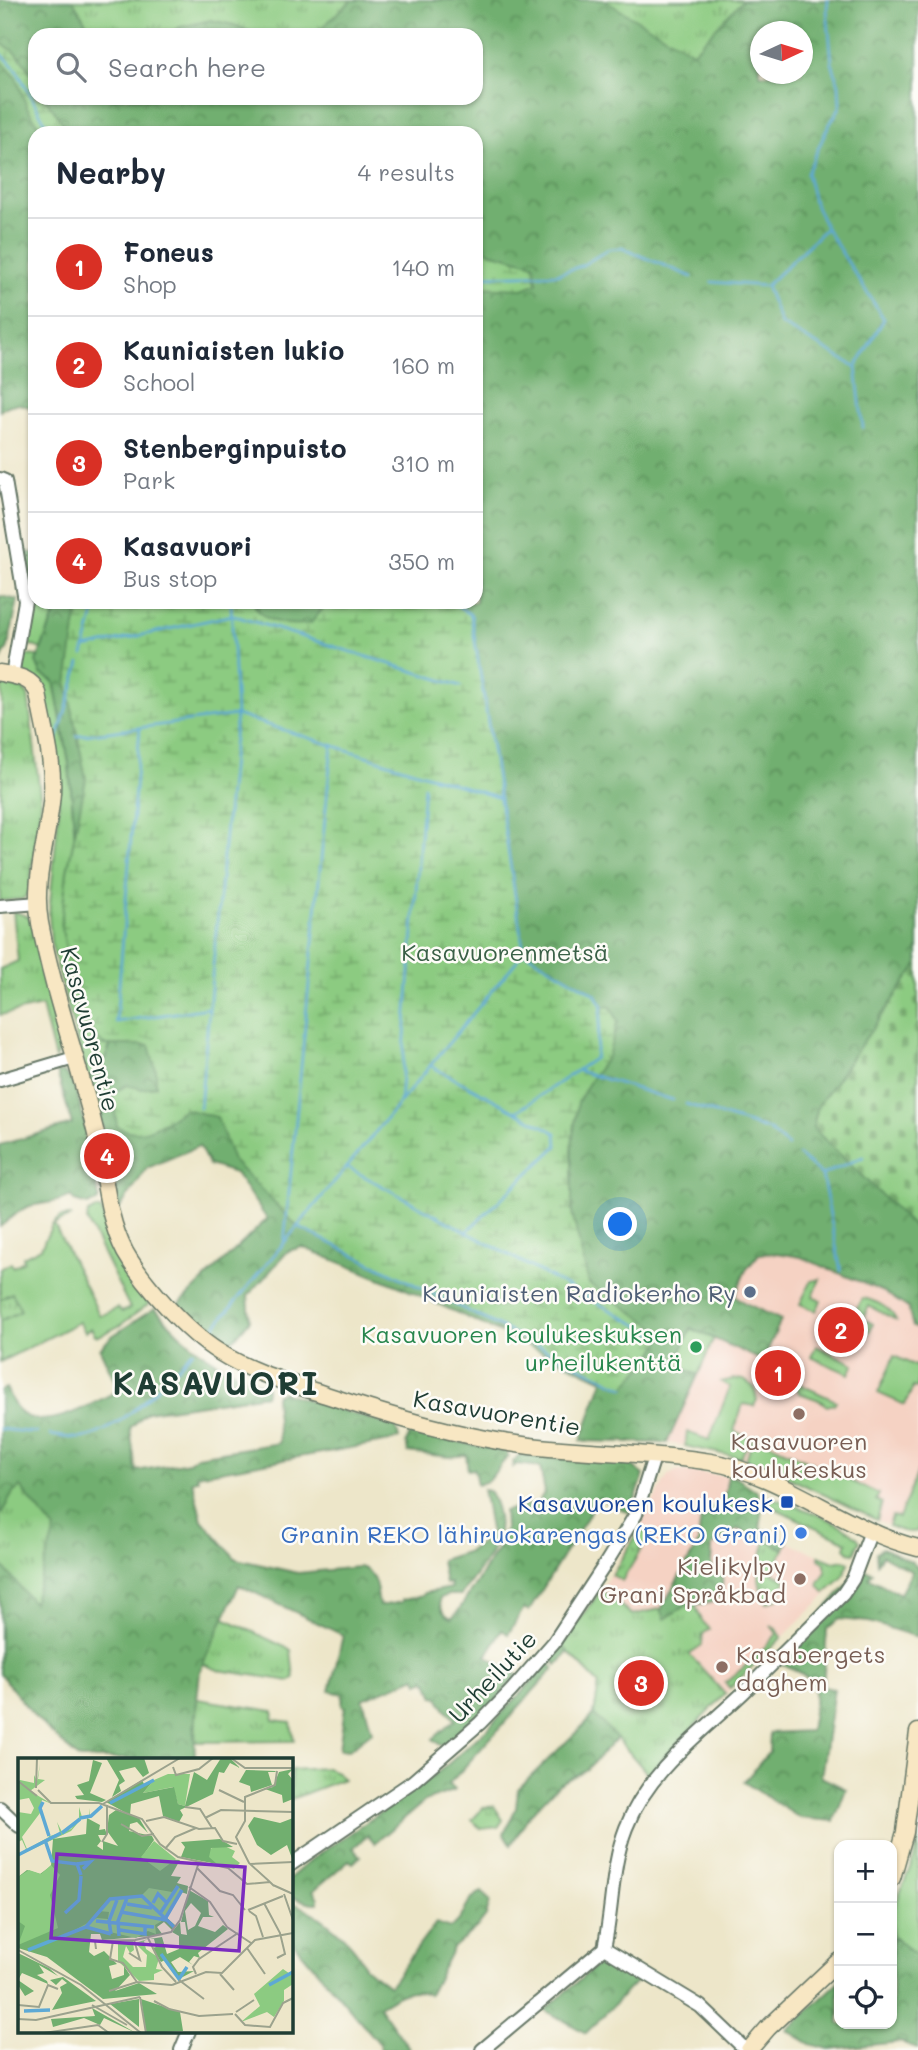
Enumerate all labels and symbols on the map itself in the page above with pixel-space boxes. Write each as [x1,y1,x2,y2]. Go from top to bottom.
north arrow [750,21,813,84]
park label: Kasavuorenmetsä [401,936,609,967]
street label: Kasavuorentie [54,943,128,1115]
pin: 4 [84,1130,130,1182]
your location [603,1207,637,1241]
place label: Kauniaisten Radiokerho Ry [422,1277,736,1308]
marker: Kauniaisten Radiokerho Ry [742,1284,758,1300]
pin: 2 [818,1304,864,1356]
place label: Kasavuoren koulukeskuksen urheilukenttä [361,1318,682,1377]
marker: Kasavuoren koulukeskuksen urheilukenttä [688,1339,704,1355]
pin: 1 [755,1347,801,1399]
district label: KASAVUORI [112,1361,320,1403]
street label: Kasavuorentie [411,1382,583,1442]
marker: Kasavuoren koulukeskus [791,1406,807,1422]
place label: Kasavuoren koulukeskus [731,1425,867,1484]
place label: Kasavuoren koulukesk [518,1487,773,1518]
marker: Kasavuoren koulukesk [779,1494,795,1510]
place label: Granin REKO lähiruokarengas (REKO Grani) [281,1518,787,1549]
marker: Granin REKO lähiruokarengas (REKO Grani) [793,1525,809,1541]
place label: Kielikylpy Grani Språkbad [599,1550,786,1609]
marker: Kielikylpy Grani Språkbad [792,1571,808,1587]
street label: Urheilutie [441,1623,543,1729]
place label: Kasabergets daghem [736,1638,885,1697]
pin: 3 [618,1657,664,1709]
marker: Kasabergets daghem [714,1659,730,1675]
inset map [18,1758,292,2032]

